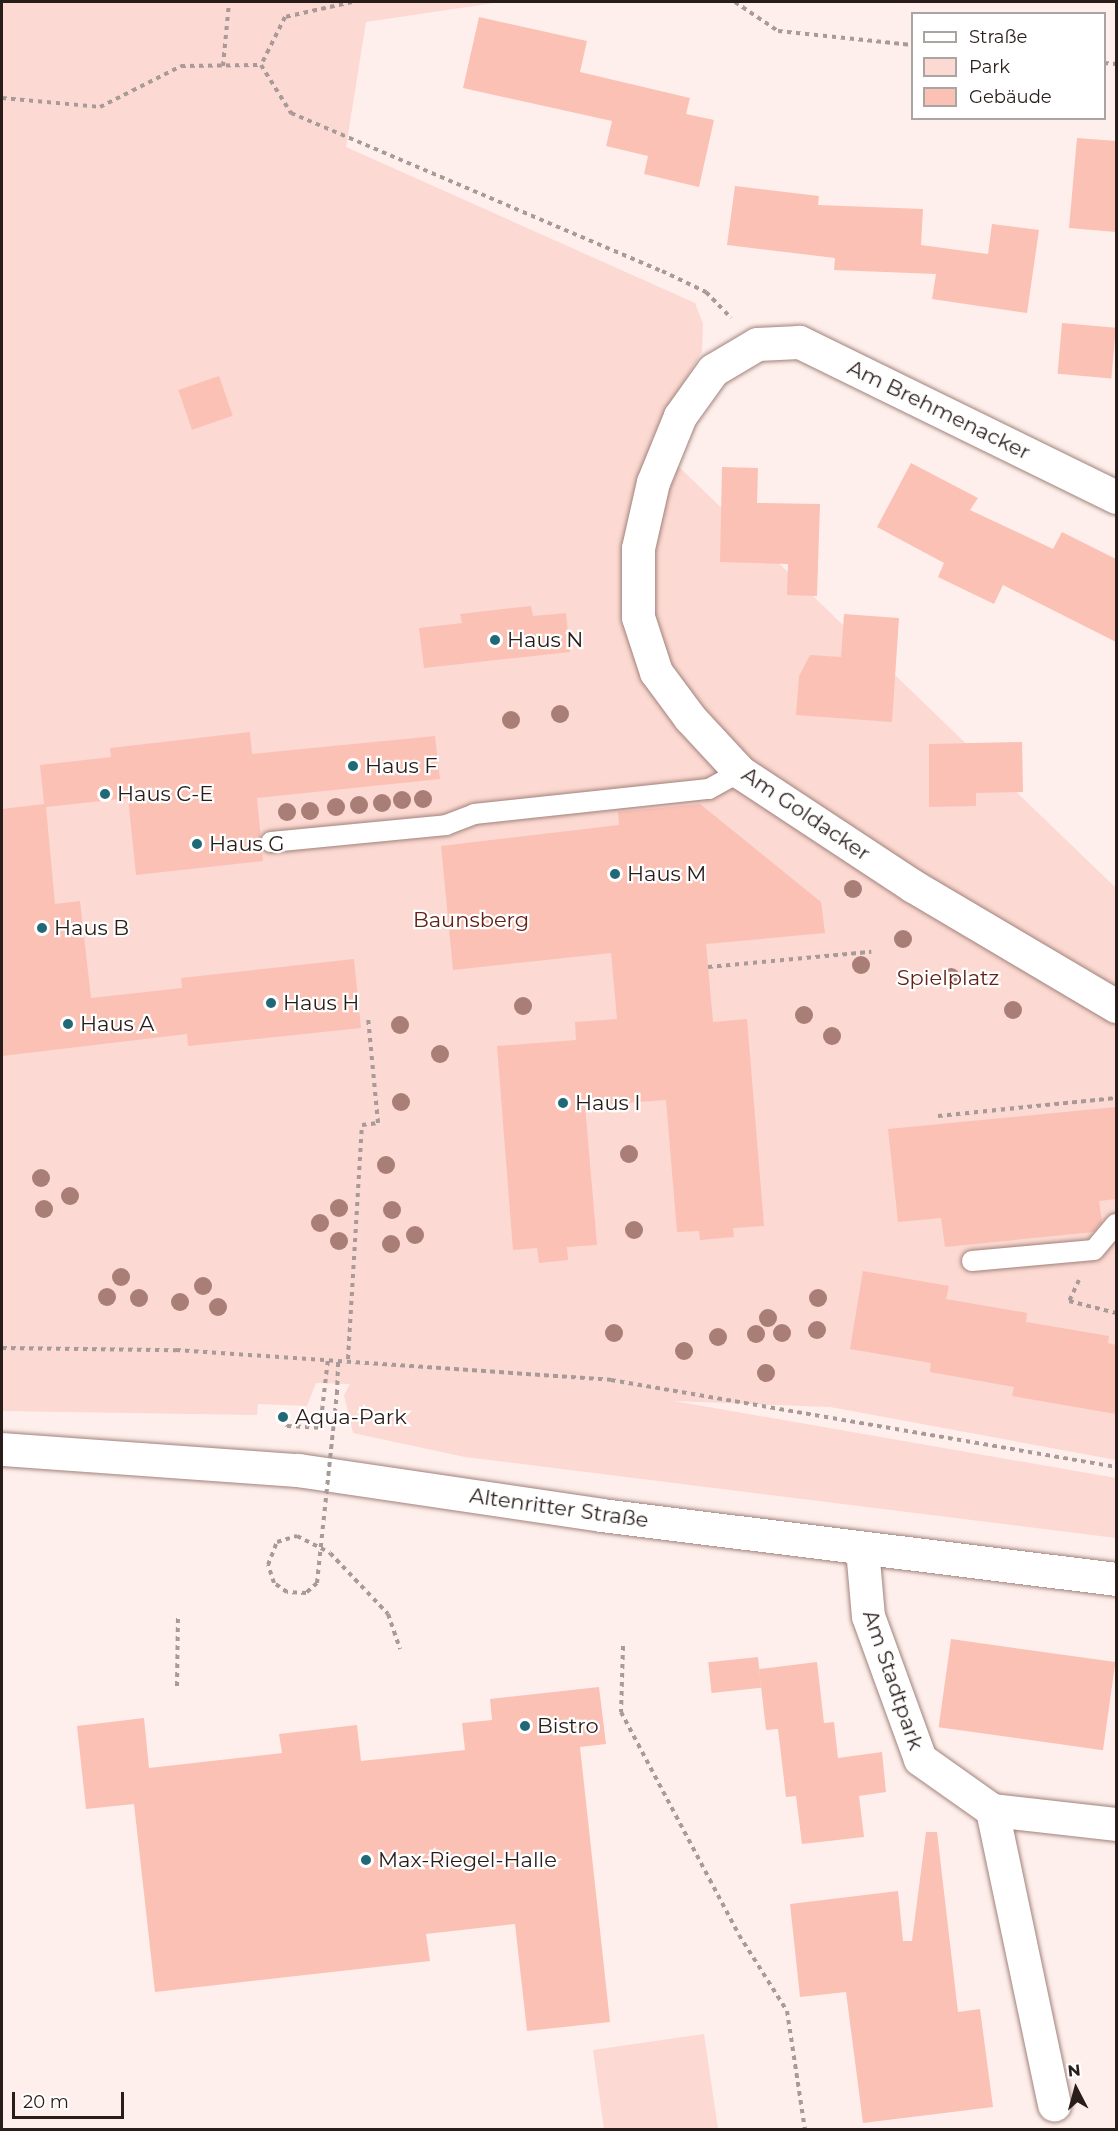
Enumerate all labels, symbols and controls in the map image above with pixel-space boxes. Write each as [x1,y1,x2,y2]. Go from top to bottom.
legend [911,12,1106,120]
text: Straße [969,26,1027,48]
text: Park [969,56,1010,78]
text: Gebäude [969,86,1052,108]
street label: Am Brehmenacker [844,355,1034,465]
place label: Haus N [507,627,583,653]
marker: Haus N [488,633,502,647]
place label: Haus F [365,753,438,779]
marker: Haus F [346,759,360,773]
street label: Am Goldacker [737,762,875,866]
place label: Haus C-E [117,781,213,807]
marker: Haus C-E [98,787,112,801]
place label: Haus G [209,831,285,857]
marker: Haus G [190,837,204,851]
place label: Haus M [627,861,706,887]
marker: Haus M [608,867,622,881]
park label: Baunsberg [413,907,529,933]
place label: Haus B [54,915,129,941]
marker: Haus B [35,921,49,935]
park label: Spielplatz [897,965,999,991]
place label: Haus H [283,990,359,1016]
marker: Haus H [264,996,278,1010]
place label: Haus A [80,1011,154,1037]
marker: Haus A [61,1017,75,1031]
place label: Haus I [575,1090,641,1116]
marker: Haus I [556,1096,570,1110]
place label: Aqua-Park [295,1404,407,1430]
marker: Aqua-Park [276,1410,290,1424]
street label: Altenritter Straße [468,1483,650,1533]
street label: Am Stadtpark [857,1607,929,1753]
place label: Bistro [537,1713,599,1739]
marker: Bistro [518,1719,532,1733]
place label: Max-Riegel-Halle [378,1847,557,1873]
marker: Max-Riegel-Halle [359,1853,373,1867]
north arrow [1046,2059,1106,2119]
text: N [1067,2060,1081,2081]
scale bar [15,2080,128,2118]
text: 20 m [23,2091,69,2113]

